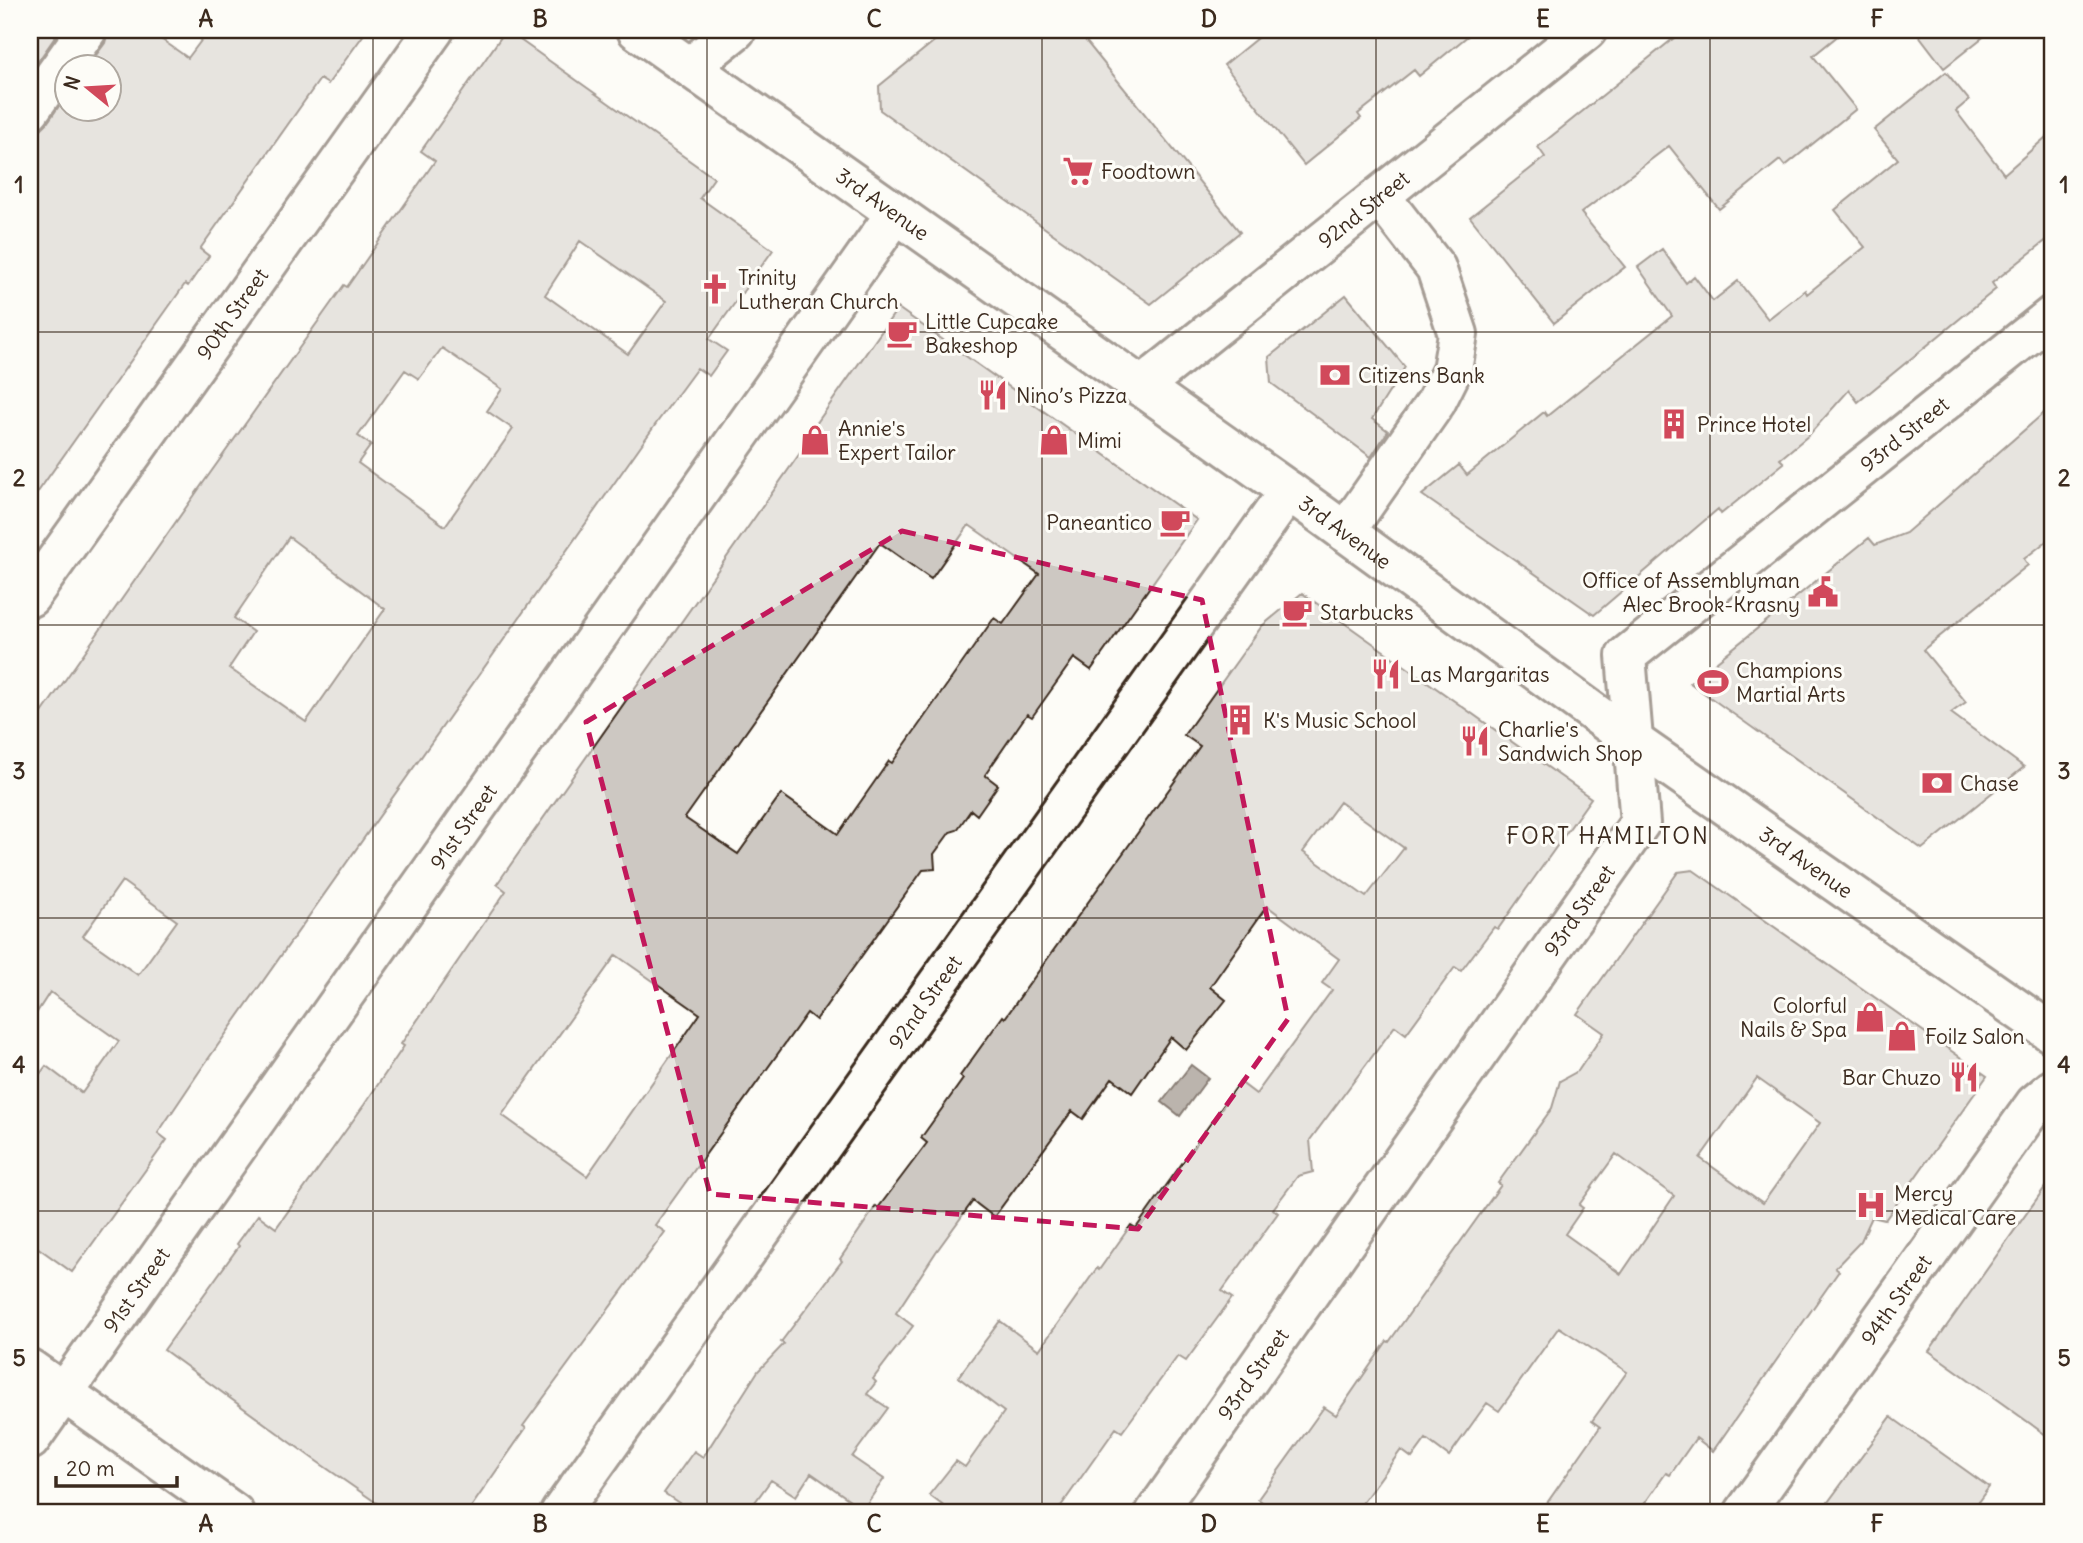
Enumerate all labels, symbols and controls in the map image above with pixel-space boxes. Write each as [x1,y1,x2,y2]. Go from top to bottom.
text: A [199,4,214,33]
text: B [532,4,548,33]
text: C [866,4,882,33]
text: D [1201,4,1217,33]
text: E [1536,4,1550,33]
text: F [1870,4,1884,33]
north arrow [52,52,122,122]
text: N [58,73,85,93]
supermarket icon: Foodtown [1061,154,1095,188]
place label: Foodtown [1101,158,1195,185]
street label: 3rd Avenue [831,162,935,246]
street label: 92nd Street [1312,164,1415,254]
text: 1 [14,170,24,199]
text: 1 [2059,170,2069,199]
street label: 90th Street [190,263,274,365]
place label: Trinity Lutheran Church [738,264,899,315]
church icon: Trinity Lutheran Church [698,272,732,306]
place label: Little Cupcake Bakeshop [925,308,1058,359]
cafe icon: Little Cupcake Bakeshop [885,316,919,350]
bank icon: Citizens Bank [1318,358,1352,392]
place label: Citizens Bank [1358,362,1485,389]
restaurant icon: Nino’s Pizza [976,378,1010,412]
place label: Nino’s Pizza [1016,382,1127,409]
street label: 93rd Street [1854,390,1954,477]
building icon: Prince Hotel [1657,407,1691,441]
place label: Prince Hotel [1697,411,1811,438]
place label: Annie's Expert Tailor [838,415,956,466]
shop icon: Annie's Expert Tailor [798,423,832,457]
shop icon: Mimi [1037,423,1071,457]
place label: Mimi [1077,427,1122,454]
text: 2 [13,463,26,492]
text: 2 [2058,463,2071,492]
street label: 3rd Avenue [1294,489,1397,575]
cafe icon: Paneantico [1158,505,1192,539]
place label: Paneantico [1046,509,1152,536]
place label: Office of Assemblyman Alec Brook-Krasny [1582,567,1800,618]
public building icon: Office of Assemblyman Alec Brook-Krasny [1806,575,1840,609]
cafe icon: Starbucks [1280,595,1314,629]
place label: Starbucks [1320,599,1414,626]
restaurant icon: Las Margaritas [1369,657,1403,691]
place label: Champions Martial Arts [1736,657,1846,708]
place label: Las Margaritas [1409,661,1550,688]
sports icon: Champions Martial Arts [1696,665,1730,699]
building icon: K's Music School [1223,703,1257,737]
place label: K's Music School [1263,707,1416,734]
place label: Charlie's Sandwich Shop [1498,716,1643,767]
restaurant icon: Charlie's Sandwich Shop [1458,724,1492,758]
text: 3 [12,756,26,785]
text: 3 [2057,756,2071,785]
bank icon: Chase [1920,766,1954,800]
place label: Chase [1960,770,2019,797]
street label: 91st Street [424,779,502,874]
street label: 3rd Avenue [1754,820,1858,904]
district label: FORT HAMILTON [1506,821,1710,850]
street label: 93rd Street [1537,859,1620,961]
street label: 92nd Street [882,949,967,1054]
place label: Colorful Nails & Spa [1740,992,1847,1043]
shop icon: Colorful Nails & Spa [1853,1000,1887,1034]
shop icon: Foilz Salon [1885,1019,1919,1053]
place label: Foilz Salon [1925,1023,2025,1050]
text: 4 [12,1050,26,1079]
text: 4 [2057,1050,2071,1079]
restaurant icon: Bar Chuzo [1947,1060,1981,1094]
place label: Bar Chuzo [1842,1064,1941,1091]
place label: Mercy Medical Care [1894,1180,2016,1231]
hospital icon: Mercy Medical Care [1854,1188,1888,1222]
street label: 91st Street [97,1242,175,1338]
street label: 94th Street [1855,1249,1937,1350]
street label: 93rd Street [1211,1323,1294,1425]
text: 5 [12,1343,26,1372]
text: 5 [2057,1343,2071,1372]
scale bar [56,1445,177,1489]
text: 20 m [66,1455,115,1482]
text: A [199,1509,214,1538]
text: B [532,1509,548,1538]
text: C [866,1509,882,1538]
text: D [1201,1509,1217,1538]
text: E [1536,1509,1550,1538]
text: F [1870,1509,1884,1538]

